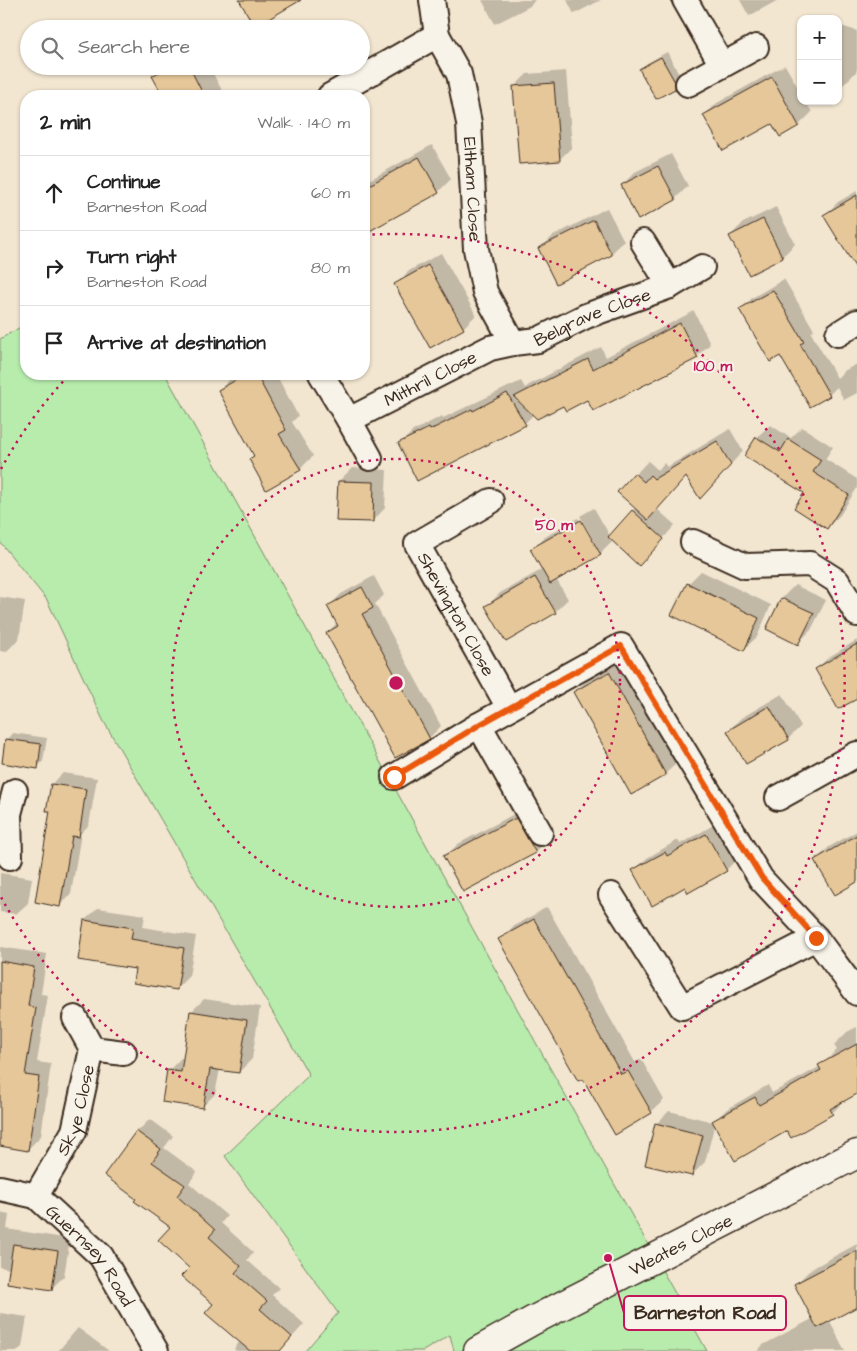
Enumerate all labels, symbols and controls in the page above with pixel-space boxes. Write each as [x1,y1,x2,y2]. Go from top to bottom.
map controls [797,15,842,105]
button: + [797,15,842,60]
search box [20,20,370,75]
icon: search [38,34,66,62]
text: Search here [78,34,190,61]
button: − [797,60,842,105]
text: 2 min [40,108,90,137]
text: Walk · 140 m [258,112,350,134]
street label: Eltham Close [457,136,488,242]
text: Continue [87,169,161,196]
icon: ahead [40,179,68,207]
text: 60 m [311,182,350,204]
text: Barneston Road [87,196,207,218]
text: Turn right [87,244,176,271]
icon: right [40,254,68,282]
text: 80 m [311,257,350,279]
text: Barneston Road [87,271,207,293]
street label: Belgrave Close [530,281,654,353]
icon: arrive [40,329,68,357]
text: Arrive at destination [87,330,266,357]
street label: Mithril Close [379,344,481,413]
text: 100 m [694,356,733,377]
text: 50 m [535,515,573,536]
street label: Shevington Close [411,548,501,681]
centre of rings [387,674,405,692]
route start [383,766,406,789]
route end [805,927,828,950]
street label: Skye Close [50,1062,101,1160]
street label: Guernsey Road [40,1199,140,1311]
street label: Weates Close [624,1207,737,1282]
callout: Barneston Road [624,1296,786,1330]
text: Barneston Road [634,1300,776,1327]

